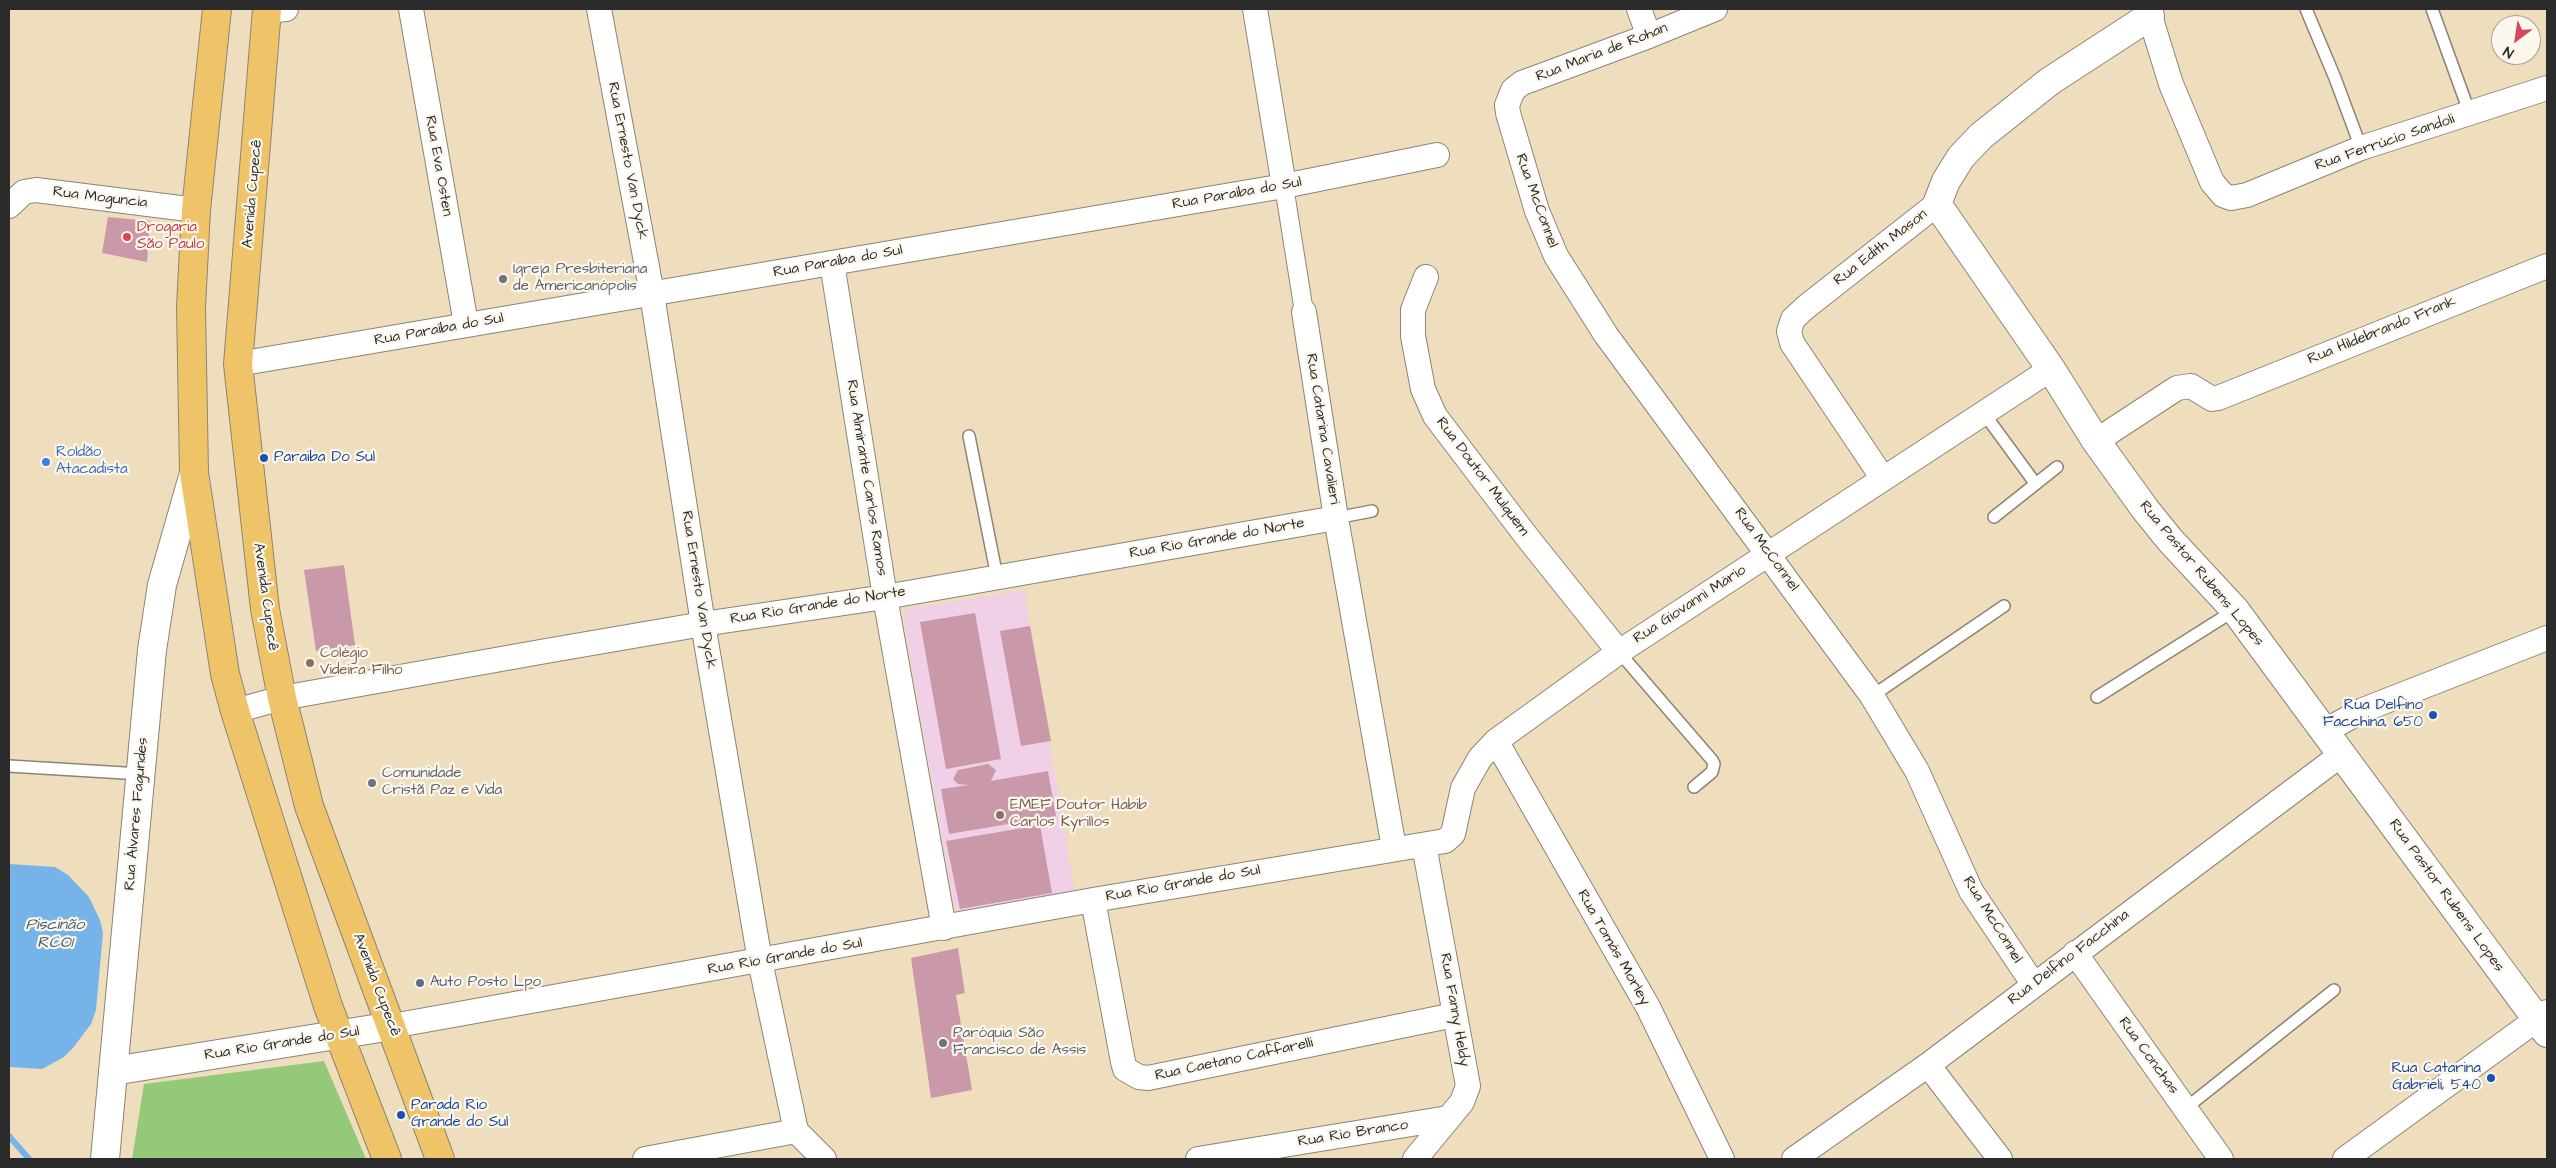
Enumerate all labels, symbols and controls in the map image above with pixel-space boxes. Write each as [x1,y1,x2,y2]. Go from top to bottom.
north arrow [2491,15,2541,65]
street label: Rua Maria de Rohan [1534,20,1670,86]
text: N [2500,41,2518,63]
street label: Rua Ernesto Van Dyck [603,81,651,241]
street label: Rua Ferrúcio Sandoli [2313,111,2457,175]
street label: Rua Eva Osten [420,114,456,218]
street label: Avenida Cupecê [239,139,267,249]
street label: Rua McConnel [1511,152,1561,250]
street label: Rua Paraíba do Sul [1171,174,1303,214]
street label: Rua Moguncia [52,183,148,213]
street label: Rua Edith Mason [1831,206,1931,290]
place label: Drogaria São Paulo [137,219,204,254]
marker: Drogaria São Paulo [121,231,133,243]
street label: Rua Paraíba do Sul [772,242,904,282]
place label: Igreja Presbiteriana de Americanópolis [513,261,647,296]
marker: Igreja Presbiteriana de Americanópolis [497,273,509,285]
street label: Rua Hildebrando Frank [2305,293,2459,369]
street label: Rua Paraíba do Sul [373,310,505,350]
street label: Rua Catarina Cavalieri [1301,352,1343,506]
street label: Rua Almirante Carlos Ramos [842,379,890,577]
street label: Rua Doutor Mulquem [1431,414,1533,540]
place label: Roldão Atacadista [56,444,128,479]
place label: Paraiba Do Sul [274,449,375,467]
marker: Paraiba Do Sul [258,452,270,464]
marker: Roldão Atacadista [40,456,52,468]
street label: Rua Pastor Rubens Lopes [2135,498,2267,650]
street label: Rua McConnel [1730,505,1802,595]
street label: Rua Ernesto Van Dyck [677,510,719,670]
street label: Rua Rio Grande do Norte [1128,515,1306,563]
street label: Avenida Cupecê [249,542,281,652]
street label: Rua Giovanni Mário [1630,562,1750,648]
street label: Rua Rio Grande do Norte [729,583,907,629]
place label: Colégio Videira Filho [320,645,403,680]
marker: Colégio Videira Filho [304,657,316,669]
place label: Rua Delfino Facchina, 650 [2323,697,2423,732]
marker: Rua Delfino Facchina, 650 [2427,709,2439,721]
street label: Rua Álvares Fagundes [121,737,153,891]
place label: Comunidade Cristã Paz e Vida [382,765,502,800]
marker: Comunidade Cristã Paz e Vida [366,777,378,789]
place label: EMEF Doutor Habib Carlos Kyrillos [1010,797,1147,832]
marker: EMEF Doutor Habib Carlos Kyrillos [994,809,1006,821]
street label: Rua Pastor Rubens Lopes [2385,816,2507,976]
street label: Rua Rio Grande do Sul [1104,862,1262,906]
street label: Rua McConnel [1958,874,2026,966]
street label: Rua Tomás Morley [1573,887,1653,1009]
street label: Rua Delfino Facchina [2005,907,2133,1009]
water label: Piscinão RCO1 [26,916,84,954]
street label: Avenida Cupecê [348,931,404,1039]
street label: Rua Rio Grande do Sul [706,935,864,979]
street label: Rua Fanny Heldy [1435,952,1473,1068]
place label: Auto Posto Lpo [430,974,541,992]
marker: Auto Posto Lpo [414,977,426,989]
street label: Rua Conchas [2114,1014,2182,1098]
street label: Rua Rio Grande do Sul [203,1023,361,1065]
place label: Paróquia São Francisco de Assis [953,1025,1086,1060]
street label: Rua Caetano Caffarelli [1153,1034,1315,1086]
marker: Paróquia São Francisco de Assis [937,1037,949,1049]
place label: Rua Catarina Gabrieli, 540 [2391,1060,2481,1095]
marker: Rua Catarina Gabrieli, 540 [2485,1072,2497,1084]
place label: Parada Rio Grande do Sul [411,1097,508,1132]
marker: Parada Rio Grande do Sul [395,1109,407,1121]
street label: Rua Rio Branco [1297,1116,1409,1152]

